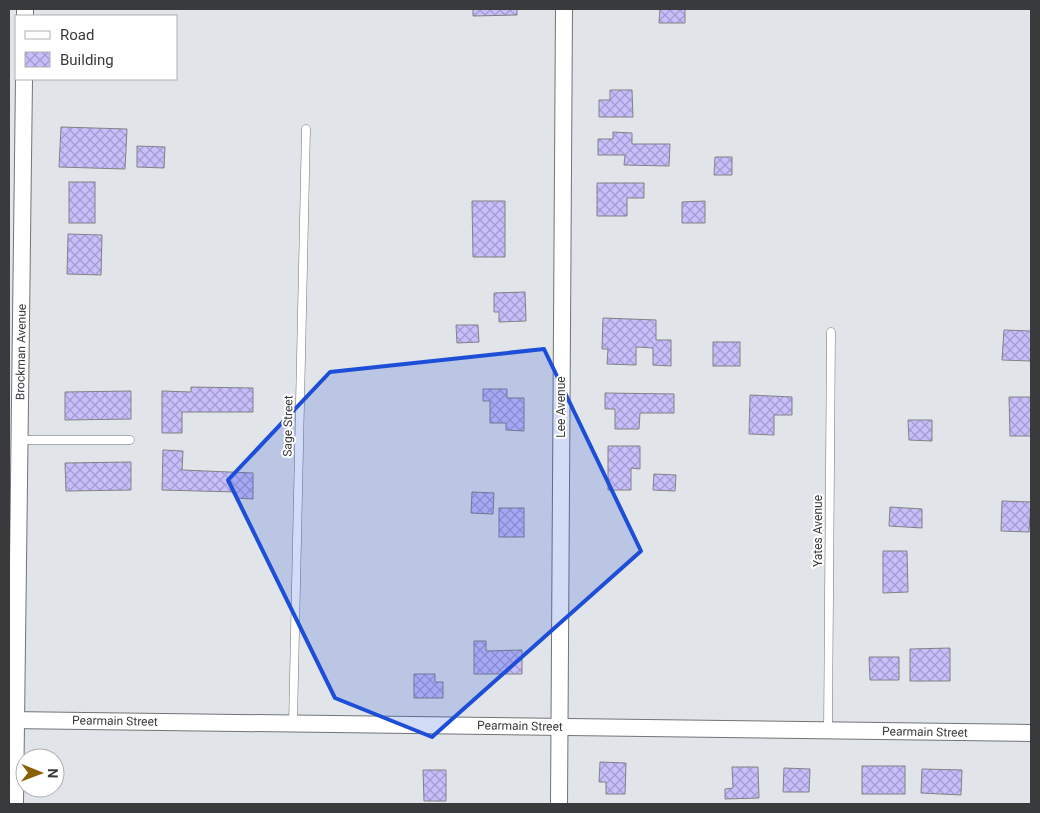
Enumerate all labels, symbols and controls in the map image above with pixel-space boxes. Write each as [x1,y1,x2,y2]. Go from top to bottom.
legend [15,15,178,80]
text: Road [60,26,94,44]
text: Building [60,51,114,69]
street label: Brockman Avenue [13,304,29,400]
street label: Lee Avenue [554,376,568,438]
street label: Sage Street [280,395,296,457]
street label: Yates Avenue [811,495,825,567]
street label: Pearmain Street [72,713,158,729]
street label: Pearmain Street [477,718,563,734]
street label: Pearmain Street [882,724,968,740]
north arrow [15,748,65,798]
text: N [45,768,61,778]

